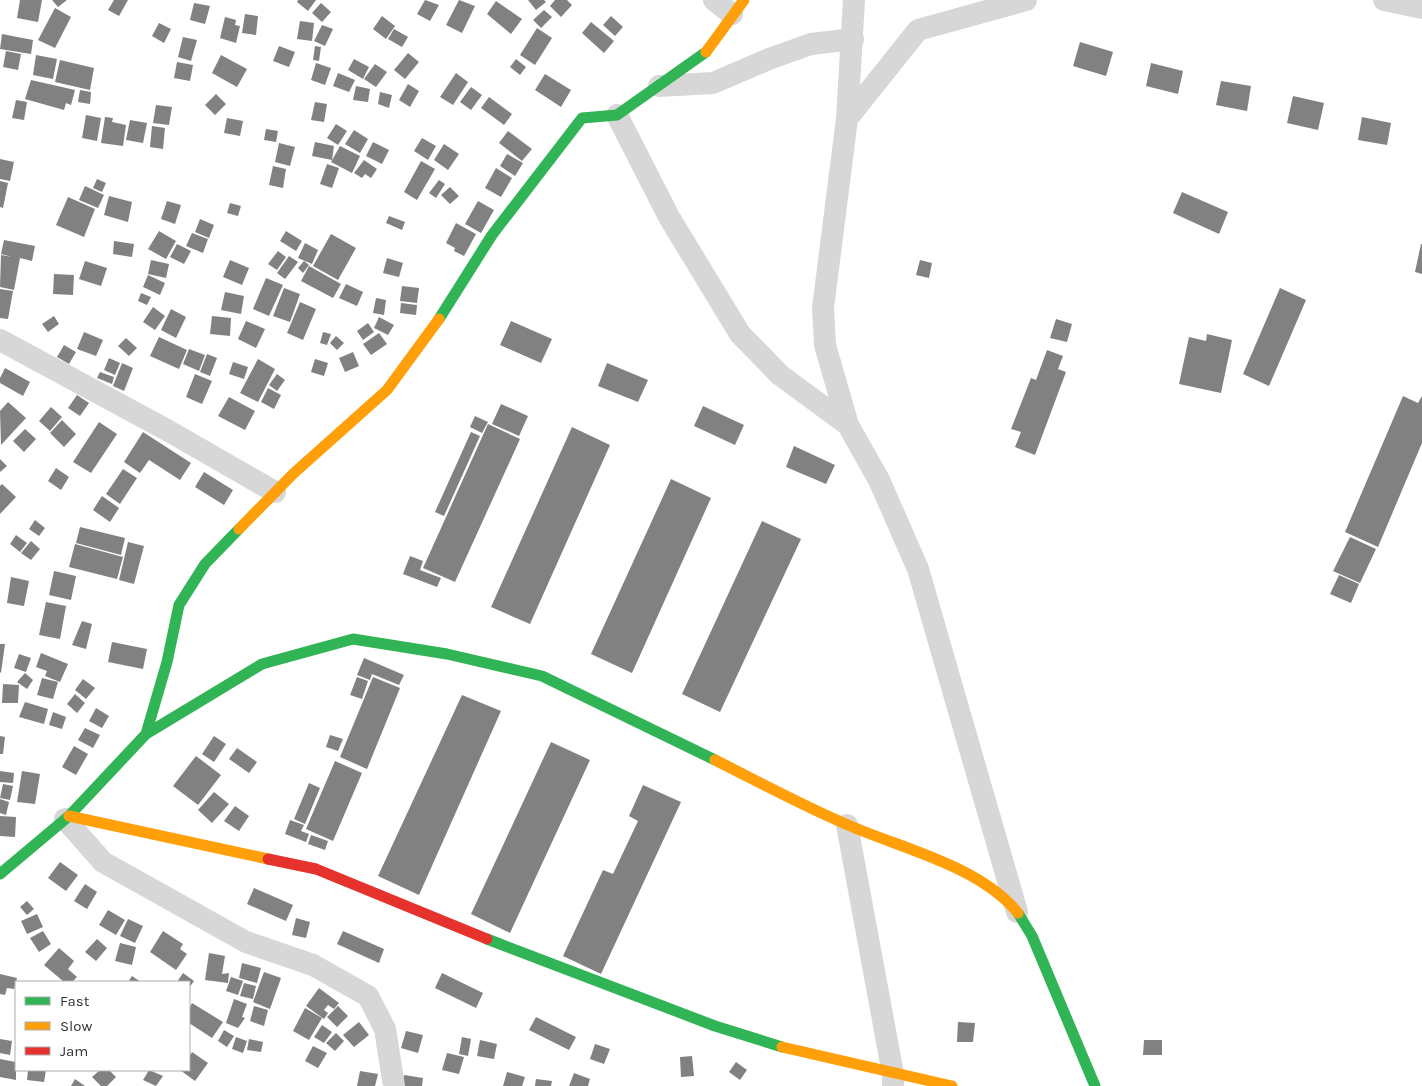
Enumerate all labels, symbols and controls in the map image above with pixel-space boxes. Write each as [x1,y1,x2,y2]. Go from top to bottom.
legend [15,981,190,1071]
text: Fast [60,992,90,1010]
text: Slow [60,1017,92,1035]
text: Jam [60,1042,88,1060]

